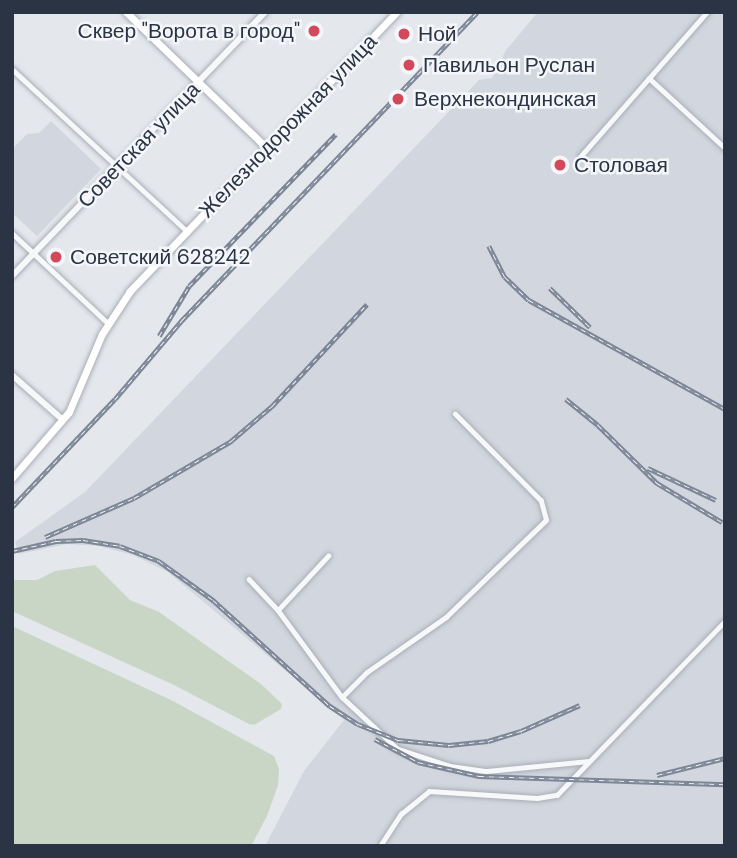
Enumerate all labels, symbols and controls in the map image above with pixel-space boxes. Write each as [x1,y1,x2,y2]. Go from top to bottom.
place label: Сквер "Ворота в город" [78,18,300,44]
place label: Ной [418,21,457,47]
marker: Сквер "Ворота в город" [306,23,322,39]
marker: Ной [396,26,412,42]
street label: Железнодорожная улица [194,29,382,223]
place label: Павильон Руслан [423,52,595,78]
marker: Павильон Руслан [401,57,417,73]
street label: Советская улица [73,77,205,213]
place label: Верхнекондинская [414,86,596,112]
marker: Верхнекондинская [388,89,408,109]
place label: Столовая [574,152,668,178]
marker: Столовая [552,157,568,173]
place label: Советский 628242 [70,244,250,270]
marker: Советский 628242 [48,249,64,265]

